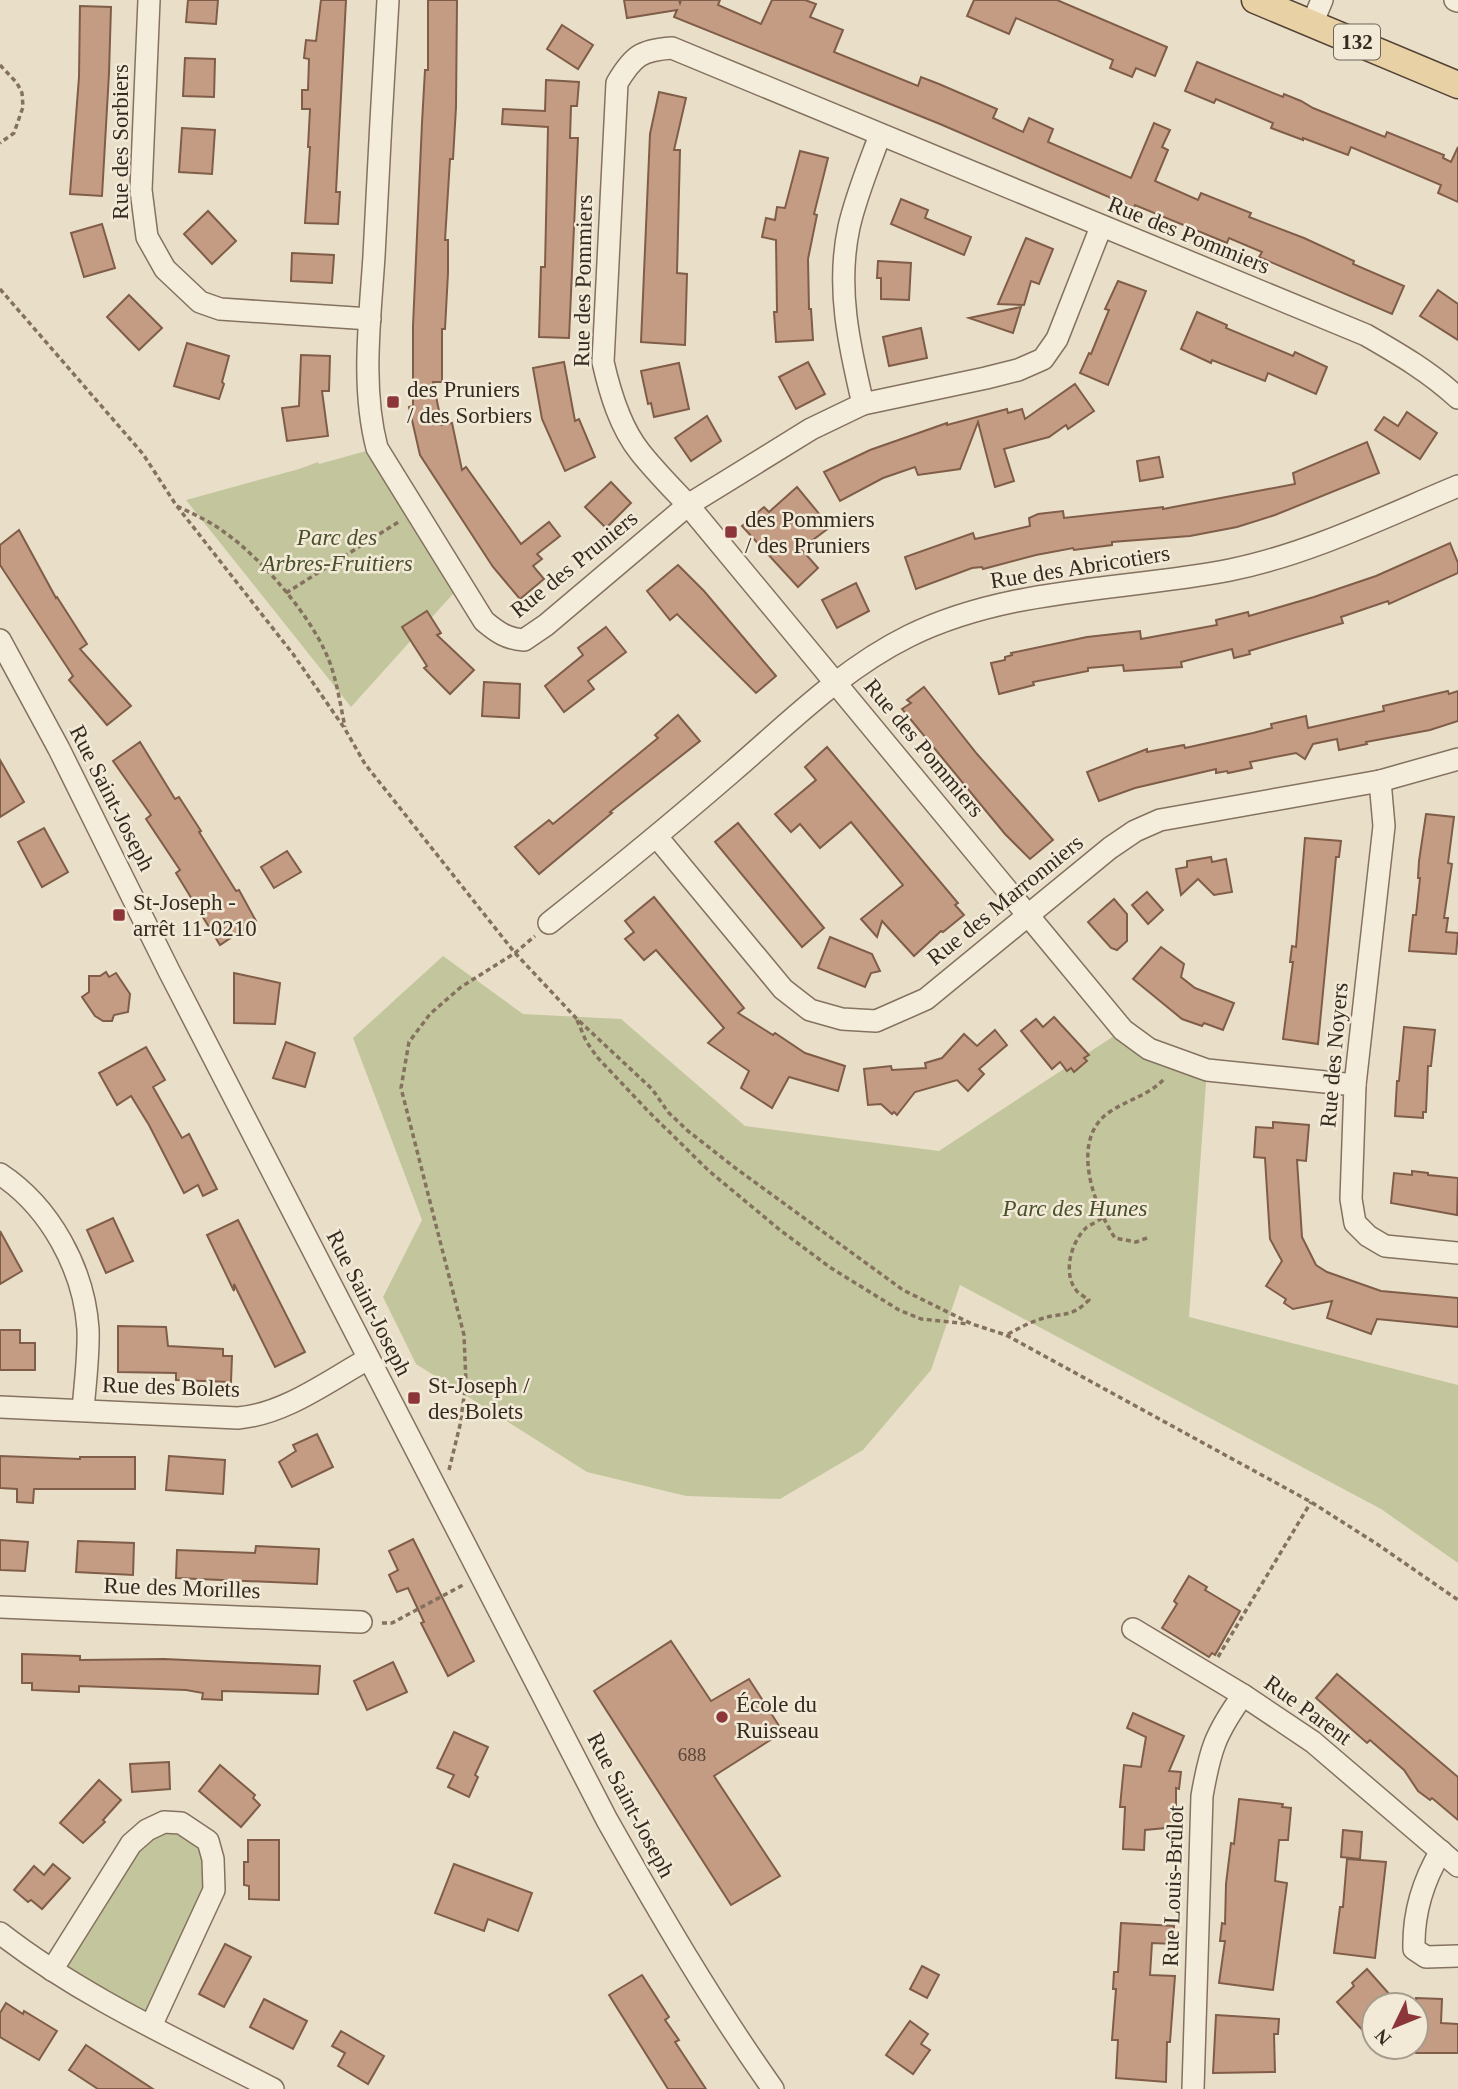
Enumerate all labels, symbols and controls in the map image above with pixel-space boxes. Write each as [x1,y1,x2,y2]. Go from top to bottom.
road number: 132 [1334,24,1380,60]
street label: Rue des Sorbiers [108,64,133,220]
street label: Rue des Pommiers [1104,191,1274,279]
street label: Rue des Pommiers [569,195,597,367]
place label: des Pruniers / des Sorbiers [407,377,532,428]
marker: des Pruniers / des Sorbiers [385,394,401,410]
street label: Rue des Pruniers [506,505,642,623]
place label: des Pommiers / des Pruniers [745,507,875,558]
marker: des Pommiers / des Pruniers [723,524,739,540]
park label: Parc des Arbres-Fruitiers [259,525,413,576]
street label: Rue des Abricotiers [988,540,1172,594]
street label: Rue des Pommiers [859,674,989,822]
street label: Rue Saint-Joseph [64,721,160,876]
street label: Rue des Marronniers [922,830,1088,970]
place label: St-Joseph - arrêt 11-0210 [133,890,257,941]
marker: St-Joseph - arrêt 11-0210 [111,907,127,923]
street label: Rue des Noyers [1315,981,1353,1129]
park label: Parc des Hunes [1002,1196,1147,1221]
street label: Rue Saint-Joseph [321,1226,417,1381]
street label: Rue des Bolets [102,1372,240,1402]
place label: St-Joseph / des Bolets [428,1373,530,1424]
marker: St-Joseph / des Bolets [406,1390,422,1406]
street label: Rue des Morilles [103,1573,261,1603]
street label: Rue Parent [1260,1670,1357,1750]
place label: École du Ruisseau [736,1692,820,1743]
marker: École du Ruisseau [714,1709,730,1725]
street label: Rue Saint-Joseph [582,1728,680,1882]
house number: 688 [678,1744,706,1765]
street label: Rue Louis-Brûlot [1158,1804,1188,1967]
north arrow [1360,1991,1430,2061]
text: N [1370,2025,1395,2049]

